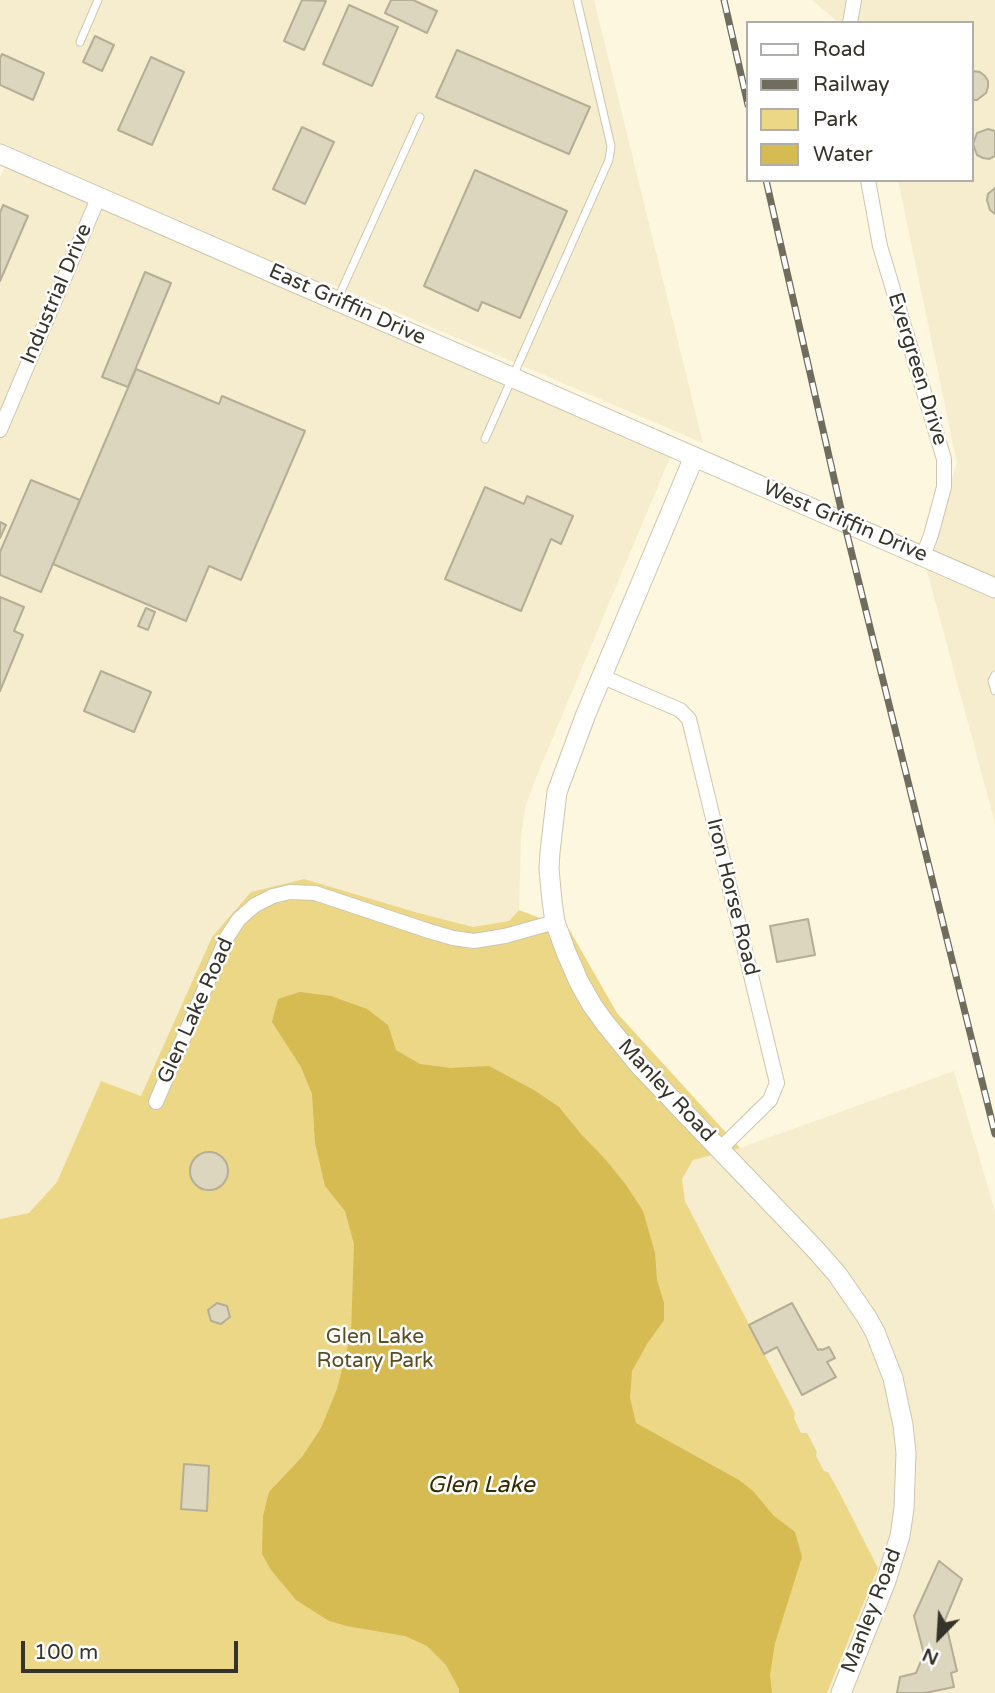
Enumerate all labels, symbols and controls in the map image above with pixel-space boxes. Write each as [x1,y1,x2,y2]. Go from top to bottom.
legend [746,21,974,182]
text: Road [813,37,866,62]
text: Railway [813,72,890,97]
text: Park [813,107,858,132]
text: Water [813,142,873,167]
street label: Industrial Drive [16,220,98,368]
street label: East Griffin Drive [265,259,429,351]
street label: Evergreen Drive [882,290,952,448]
street label: West Griffin Drive [759,476,931,568]
street label: Iron Horse Road [700,816,764,978]
street label: Glen Lake Road [153,934,239,1088]
street label: Manley Road [612,1034,720,1148]
park label: Glen Lake Rotary Park [316,1324,434,1374]
water label: Glen Lake [427,1472,535,1500]
street label: Manley Road [837,1545,907,1677]
north arrow [904,1602,974,1672]
scale bar [24,1626,242,1670]
text: 100 m [34,1640,98,1665]
text: N [919,1643,942,1669]

